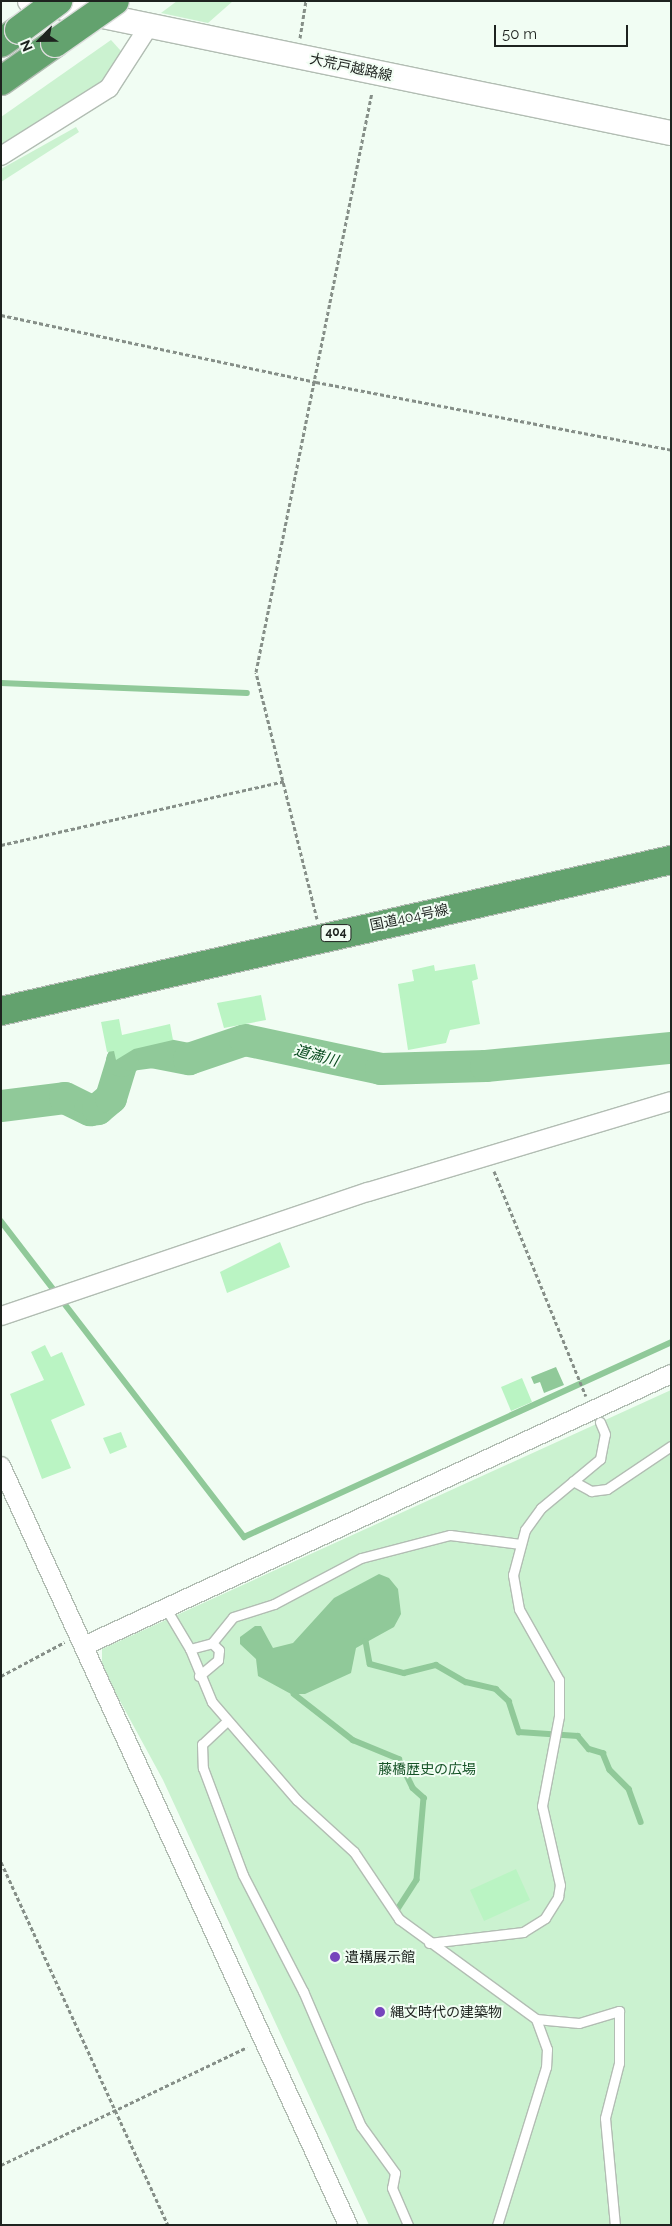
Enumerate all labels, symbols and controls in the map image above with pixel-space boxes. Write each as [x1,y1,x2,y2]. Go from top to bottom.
north arrow [15,15,65,65]
scale bar [497,15,631,47]
text: 50 m [502,25,537,43]
text: N [17,38,36,54]
street label: 大荒戸越路線 [308,50,394,84]
street label: 国道404号線 [368,900,450,934]
road number: 404 [320,924,352,942]
water label: 道満川 [292,1041,340,1071]
park label: 藤橋歴史の広場 [378,1761,476,1777]
place label: 遺構展示館 [345,1949,415,1965]
marker: 遺構展示館 [329,1951,341,1963]
place label: 縄文時代の建築物 [390,2004,502,2020]
marker: 縄文時代の建築物 [374,2006,386,2018]

